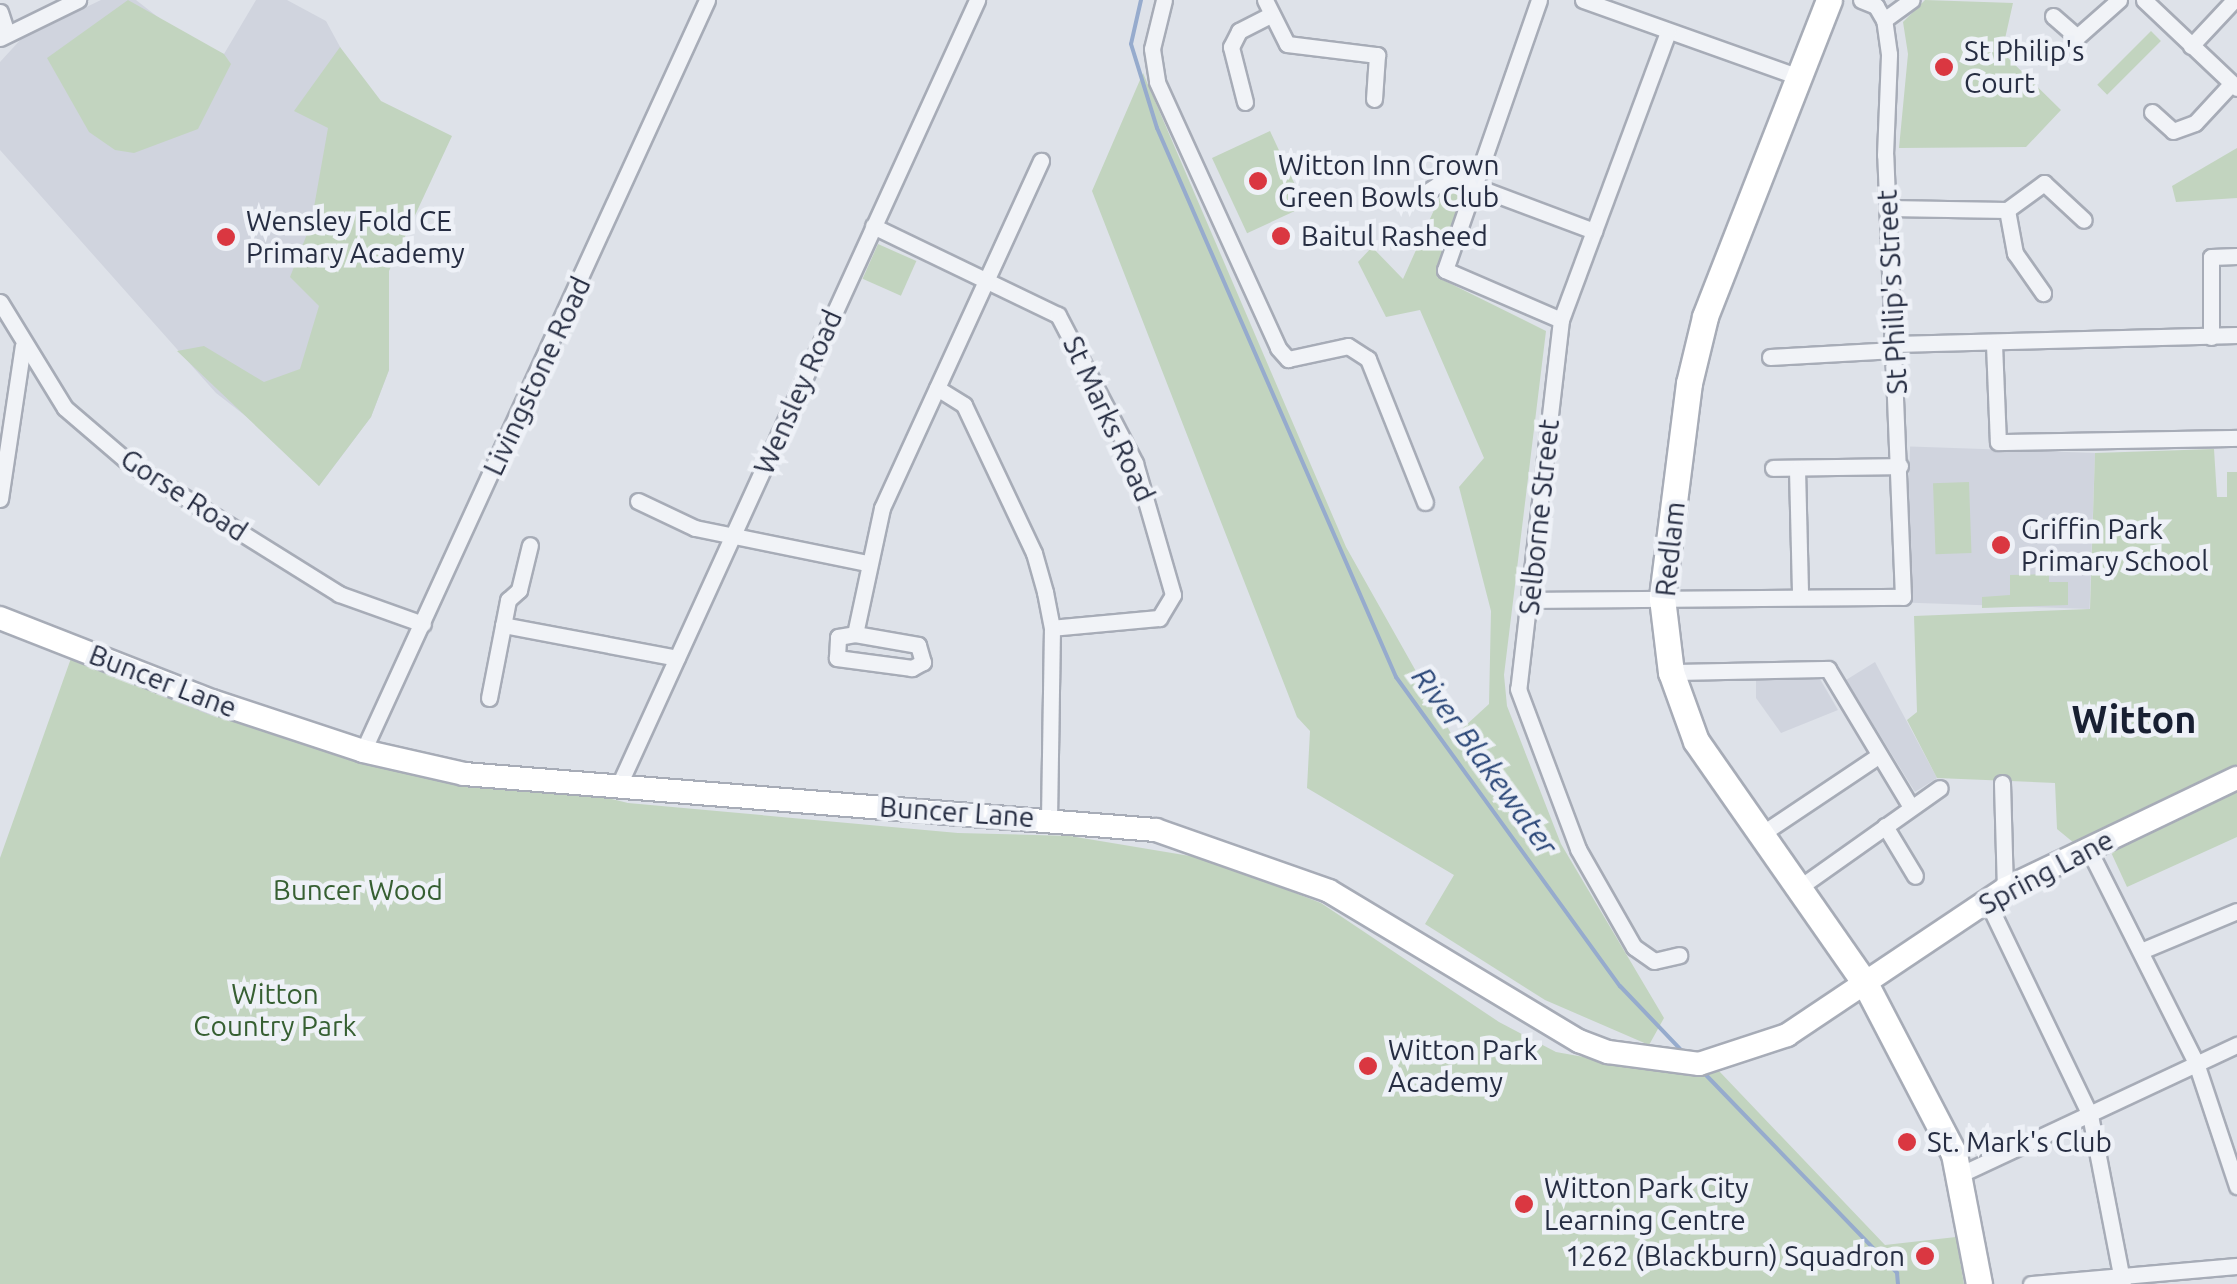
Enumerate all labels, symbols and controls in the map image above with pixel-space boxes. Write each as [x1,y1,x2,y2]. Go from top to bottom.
place label: St Philip's Court [1964,34,2084,100]
marker: St Philip's Court [1933,56,1955,78]
place label: Witton Inn Crown Green Bowls Club [1278,148,1499,214]
marker: Witton Inn Crown Green Bowls Club [1247,170,1269,192]
street label: St Philip's Street [1870,189,1914,395]
place label: Wensley Fold CE Primary Academy [246,204,465,270]
place label: Baitul Rasheed [1301,219,1488,253]
marker: Baitul Rasheed [1270,225,1292,247]
marker: Wensley Fold CE Primary Academy [215,226,237,248]
street label: Livingstone Road [476,271,598,481]
street label: Wensley Road [747,305,849,479]
street label: St Marks Road [1056,331,1162,507]
street label: Selborne Street [1512,417,1566,617]
street label: Gorse Road [114,442,254,548]
street label: Redlam [1648,500,1692,598]
place label: Griffin Park Primary School [2021,512,2209,578]
marker: Griffin Park Primary School [1990,534,2012,556]
street label: Buncer Lane [84,637,242,725]
water label: River Blakewater [1405,660,1565,862]
district label: Witton [2071,697,2197,743]
street label: Buncer Lane [878,790,1036,834]
street label: Spring Lane [1973,823,2119,921]
park label: Buncer Wood [273,873,443,907]
park label: Witton Country Park [193,977,357,1043]
place label: Witton Park Academy [1388,1033,1538,1099]
marker: Witton Park Academy [1357,1055,1379,1077]
place label: St. Mark's Club [1927,1125,2112,1159]
marker: St. Mark's Club [1896,1131,1918,1153]
place label: Witton Park City Learning Centre [1544,1171,1749,1237]
marker: Witton Park City Learning Centre [1513,1193,1535,1215]
place label: 1262 (Blackburn) Squadron [1565,1239,1905,1273]
marker: 1262 (Blackburn) Squadron [1914,1245,1936,1267]

